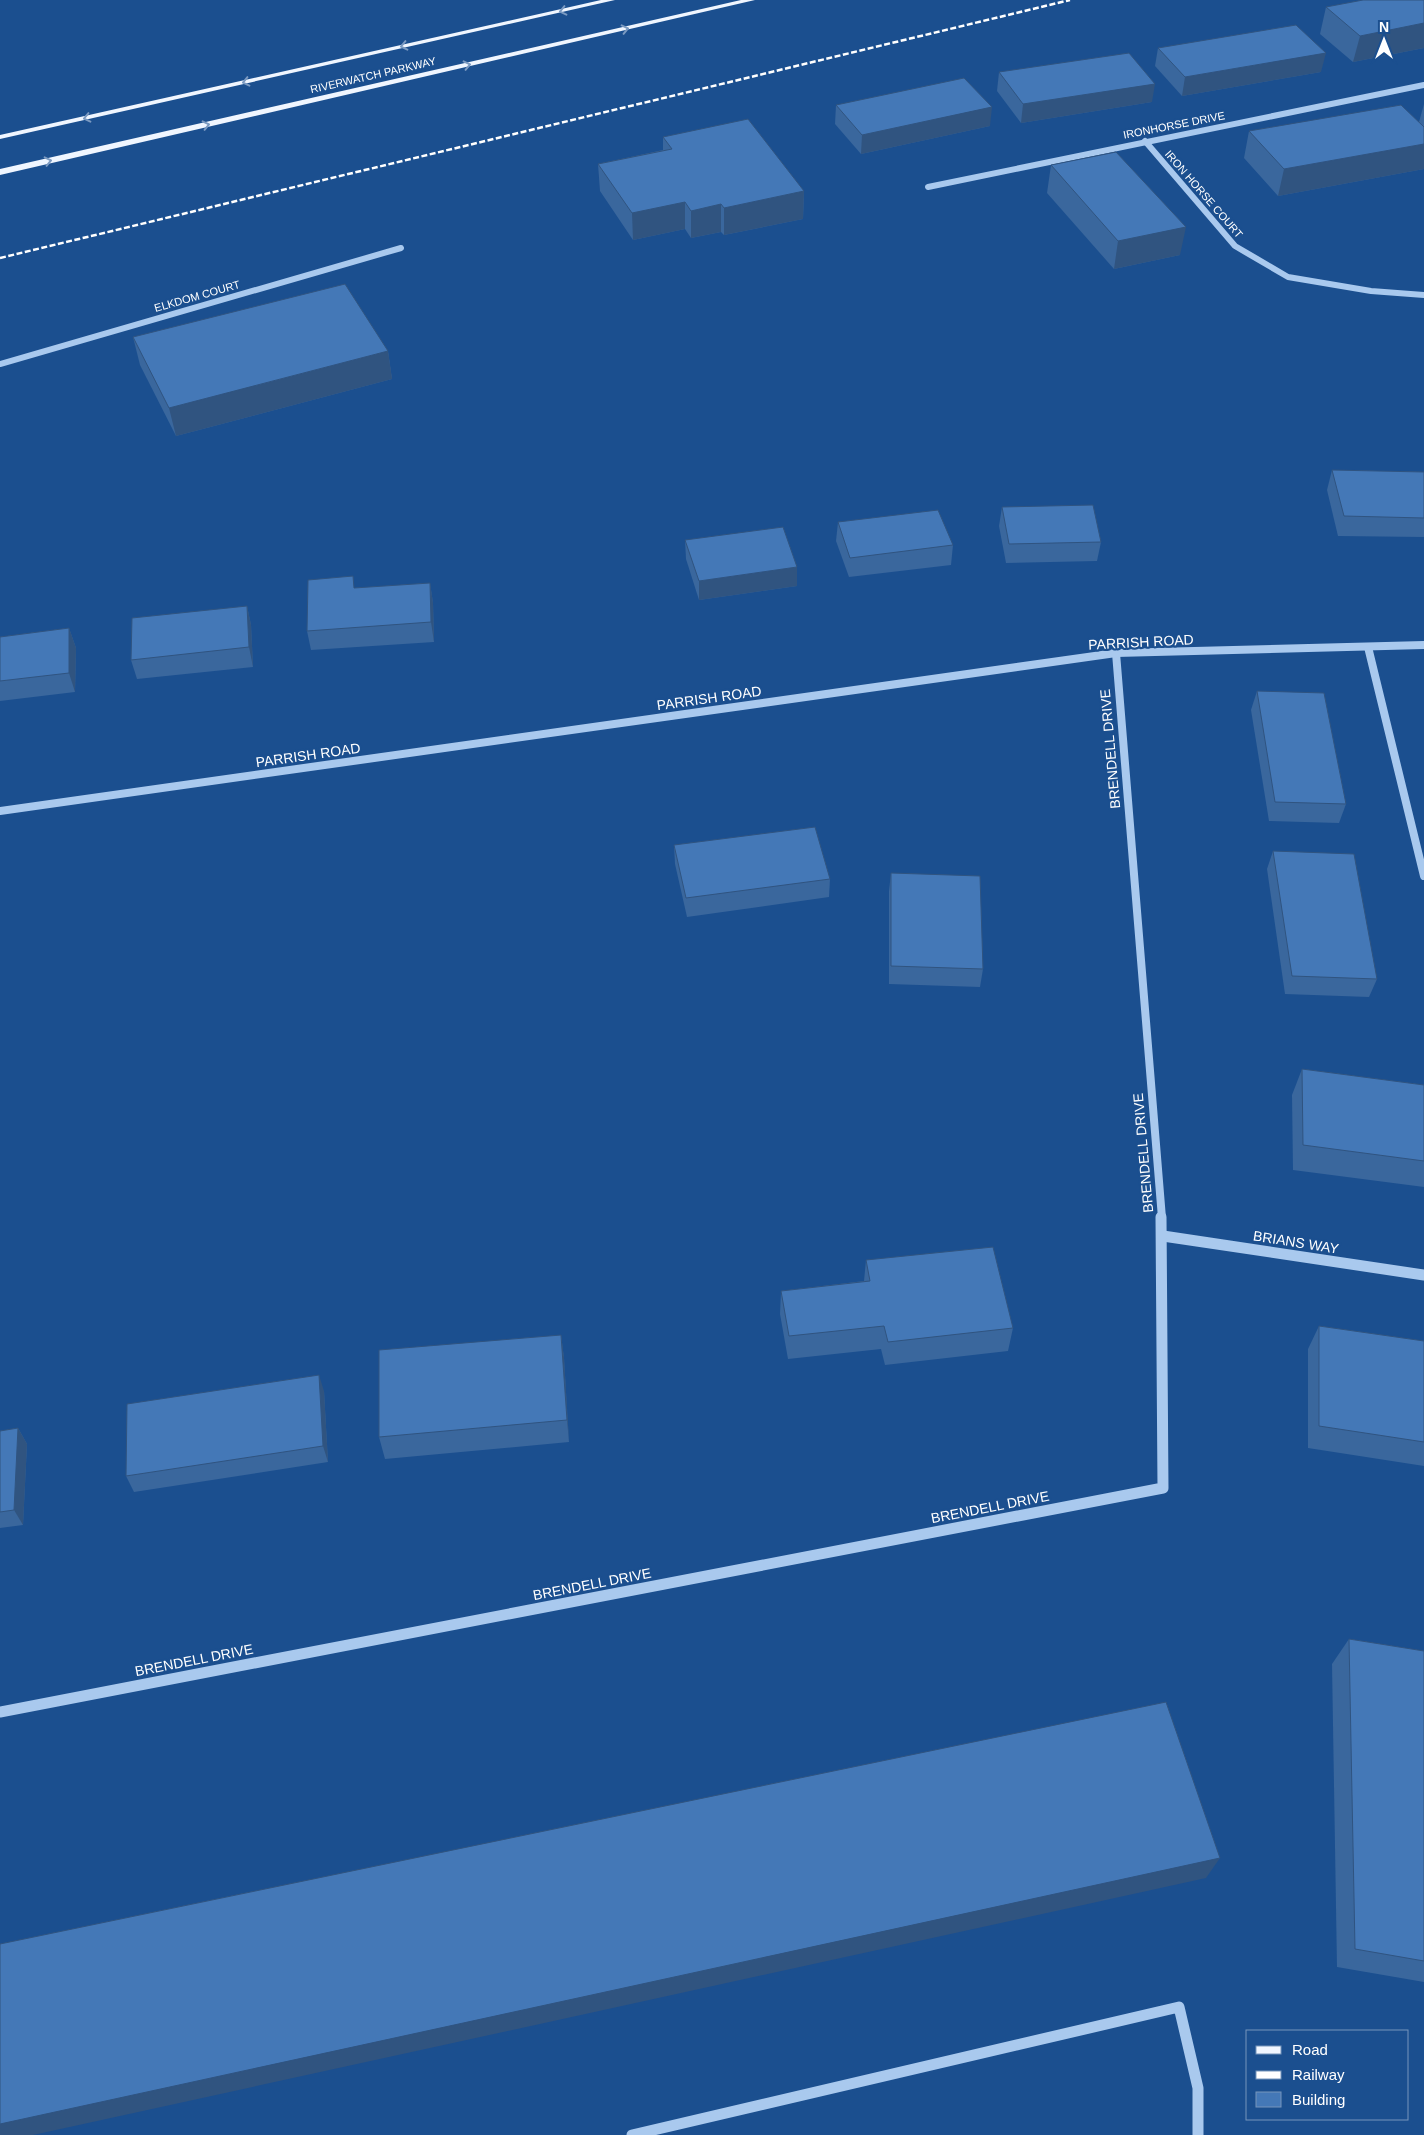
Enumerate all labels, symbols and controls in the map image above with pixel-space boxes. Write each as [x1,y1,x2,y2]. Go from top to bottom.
one-way arrow [559,5,567,16]
north arrow [1359,15,1409,65]
text: N [1379,19,1389,35]
one-way arrow [621,24,629,35]
one-way arrow [400,40,409,51]
street label: RIVERWATCH PARKWAY [309,55,438,95]
one-way arrow [462,60,471,71]
one-way arrow [241,76,250,87]
street label: IRONHORSE DRIVE [1122,109,1226,141]
one-way arrow [83,112,92,123]
one-way arrow [201,120,210,131]
street label: IRON HORSE COURT [1163,148,1245,240]
one-way arrow [43,156,52,167]
street label: ELKDOM COURT [153,278,241,314]
street label: PARRISH ROAD [1088,631,1194,653]
street label: PARRISH ROAD [656,683,762,713]
street label: BRENDELL DRIVE [1097,688,1123,810]
street label: PARRISH ROAD [255,740,361,770]
street label: BRENDELL DRIVE [1130,1092,1156,1214]
street label: BRIANS WAY [1252,1227,1341,1257]
street label: BRENDELL DRIVE [930,1488,1050,1526]
street label: BRENDELL DRIVE [532,1565,652,1603]
street label: BRENDELL DRIVE [134,1641,254,1679]
legend [1246,2030,1409,2120]
text: Road [1292,2041,1328,2058]
text: Railway [1292,2066,1345,2083]
text: Building [1292,2091,1345,2108]

